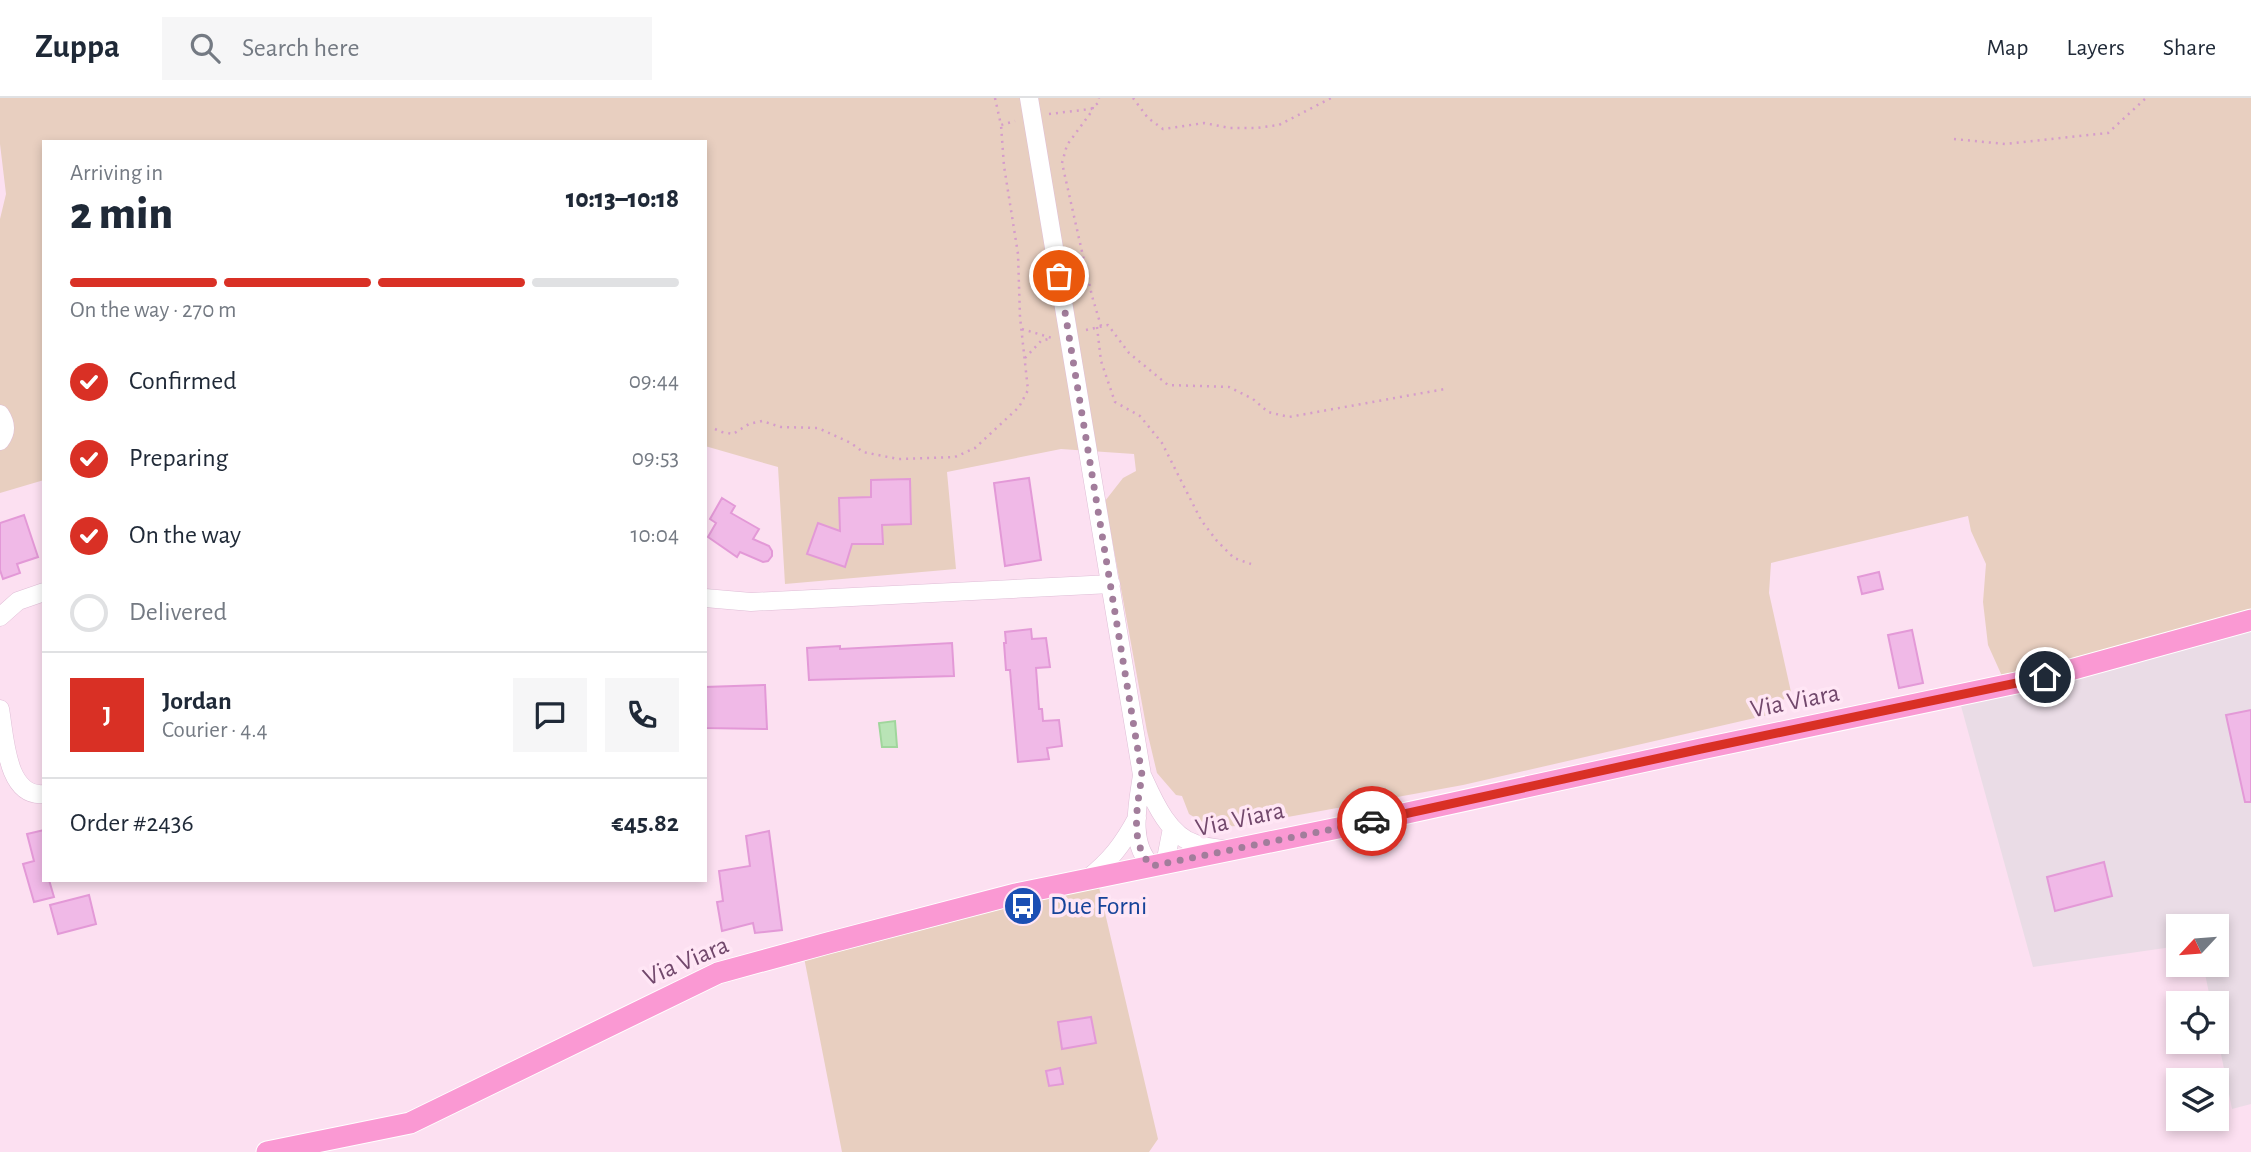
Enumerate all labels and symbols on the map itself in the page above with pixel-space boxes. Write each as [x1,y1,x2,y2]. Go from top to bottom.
pin [1029,246,1089,306]
pin [2015,647,2075,707]
street label: Via Viara [1748,680,1842,722]
courier [1337,786,1407,856]
street label: Via Viara [1193,797,1287,841]
bus stop icon: Due Forni [1002,885,1044,927]
place label: Due Forni [1050,893,1147,919]
north arrow [2166,914,2230,976]
street label: Via Viara [639,931,733,991]

